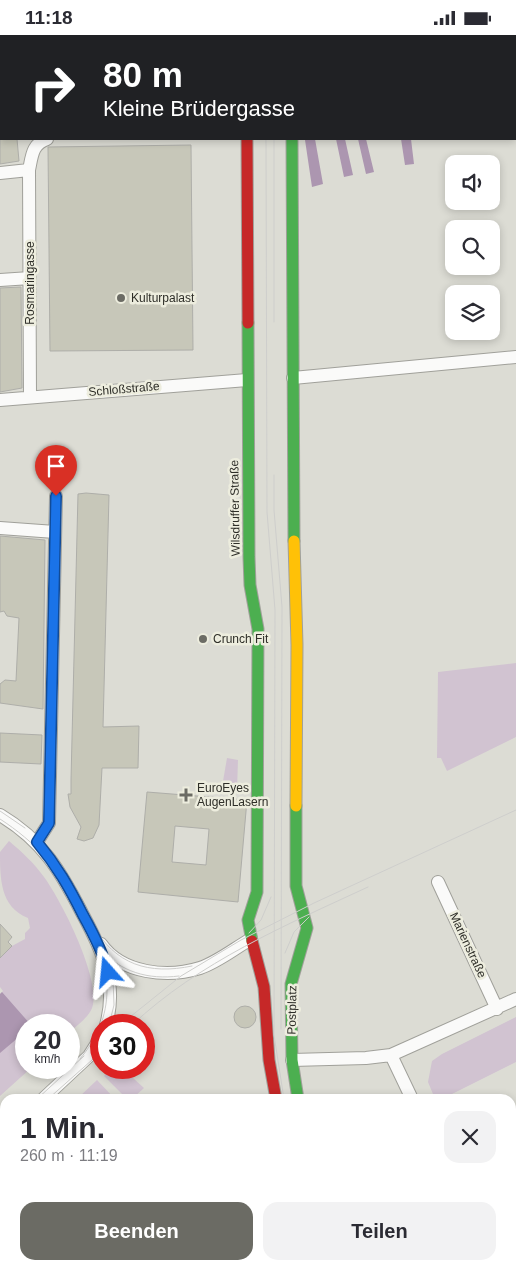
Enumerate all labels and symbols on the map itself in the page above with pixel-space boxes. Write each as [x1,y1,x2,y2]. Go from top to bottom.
street label: Rosmaringasse [23,241,37,325]
place label: Kulturpalast [131,291,195,305]
marker: Kulturpalast [115,292,127,304]
street label: Schloßstraße [88,379,160,399]
pin [35,445,77,496]
street label: Wilsdruffer Straße [227,459,243,556]
place label: Crunch Fit [213,632,269,646]
marker: Crunch Fit [197,633,209,645]
place label: EuroEyes AugenLasern [197,781,268,809]
marker: EuroEyes AugenLasern [179,788,193,802]
street label: Marienstraße [447,910,489,980]
position arrow [81,945,133,997]
street label: Postplatz [285,985,299,1035]
speed limit sign: 30 [90,1014,155,1079]

